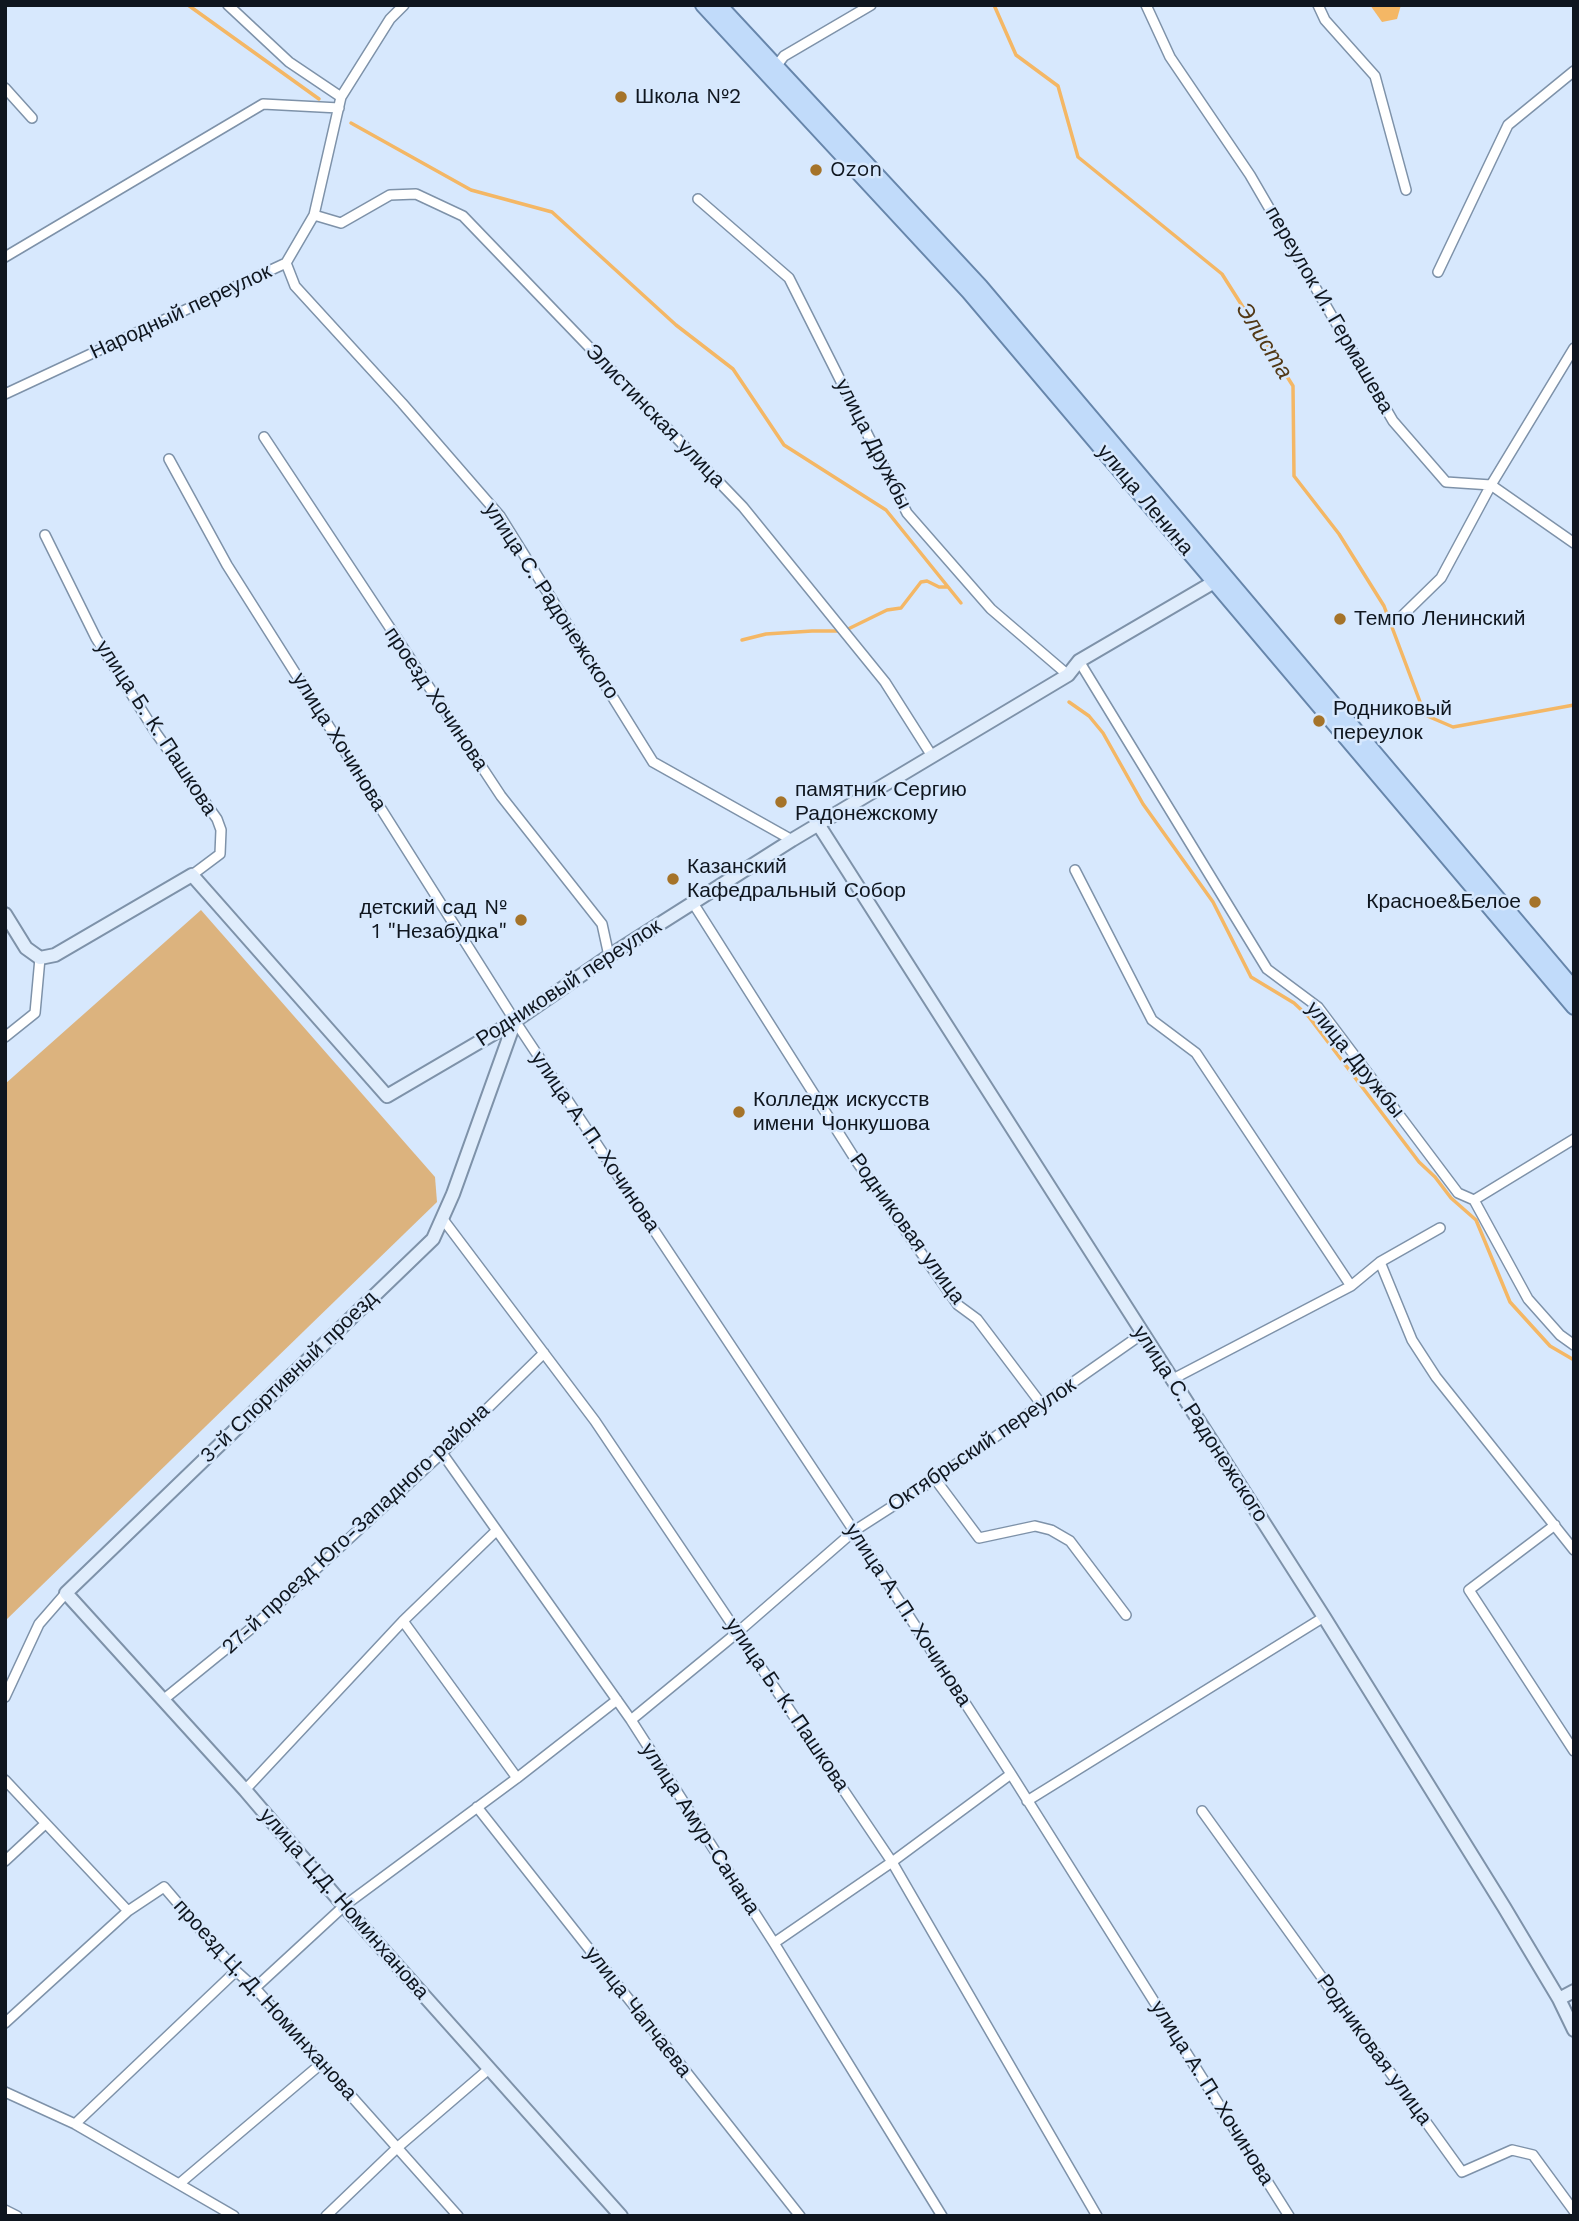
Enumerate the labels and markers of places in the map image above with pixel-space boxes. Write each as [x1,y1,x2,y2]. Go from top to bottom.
place label: Школа №2 [635,84,741,110]
marker: Школа №2 [613,89,629,105]
place label: Ozon [830,157,882,183]
marker: Ozon [808,162,824,178]
place label: Темпо Ленинский [1354,606,1526,632]
marker: Темпо Ленинский [1332,611,1348,627]
place label: Родниковый переулок [1333,696,1452,746]
marker: Родниковый переулок [1311,713,1327,729]
place label: памятник Сергию Радонежскому [795,777,967,827]
marker: памятник Сергию Радонежскому [773,794,789,810]
place label: Казанский Кафедральный Собор [687,854,906,904]
marker: Казанский Кафедральный Собор [665,871,681,887]
place label: Красное&Белое [1366,889,1521,915]
marker: Красное&Белое [1527,894,1543,910]
place label: детский сад № 1 "Незабудка" [360,895,507,945]
marker: детский сад № 1 "Незабудка" [513,912,529,928]
place label: Колледж искусств имени Чонкушова [753,1087,930,1137]
marker: Колледж искусств имени Чонкушова [731,1104,747,1120]

